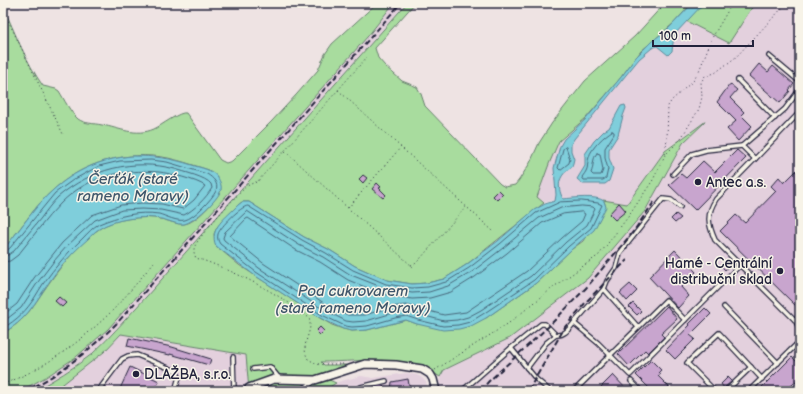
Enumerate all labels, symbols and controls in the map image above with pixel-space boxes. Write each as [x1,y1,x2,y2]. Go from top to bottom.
scale bar [653,22,753,48]
text: 100 m [659,29,691,44]
water label: Čerťák (staré rameno Moravy) [77,170,189,206]
place label: Antec a.s. [706,174,766,191]
marker: Antec a.s. [693,177,703,187]
place label: Hamé - Centrální distribuční sklad [665,255,773,288]
marker: Hamé - Centrální distribuční sklad [775,266,785,276]
water label: Pod cukrovarem (staré rameno Moravy) [275,282,431,318]
place label: DLAŽBA, s.r.o. [144,365,231,383]
marker: DLAŽBA, s.r.o. [131,369,141,379]

